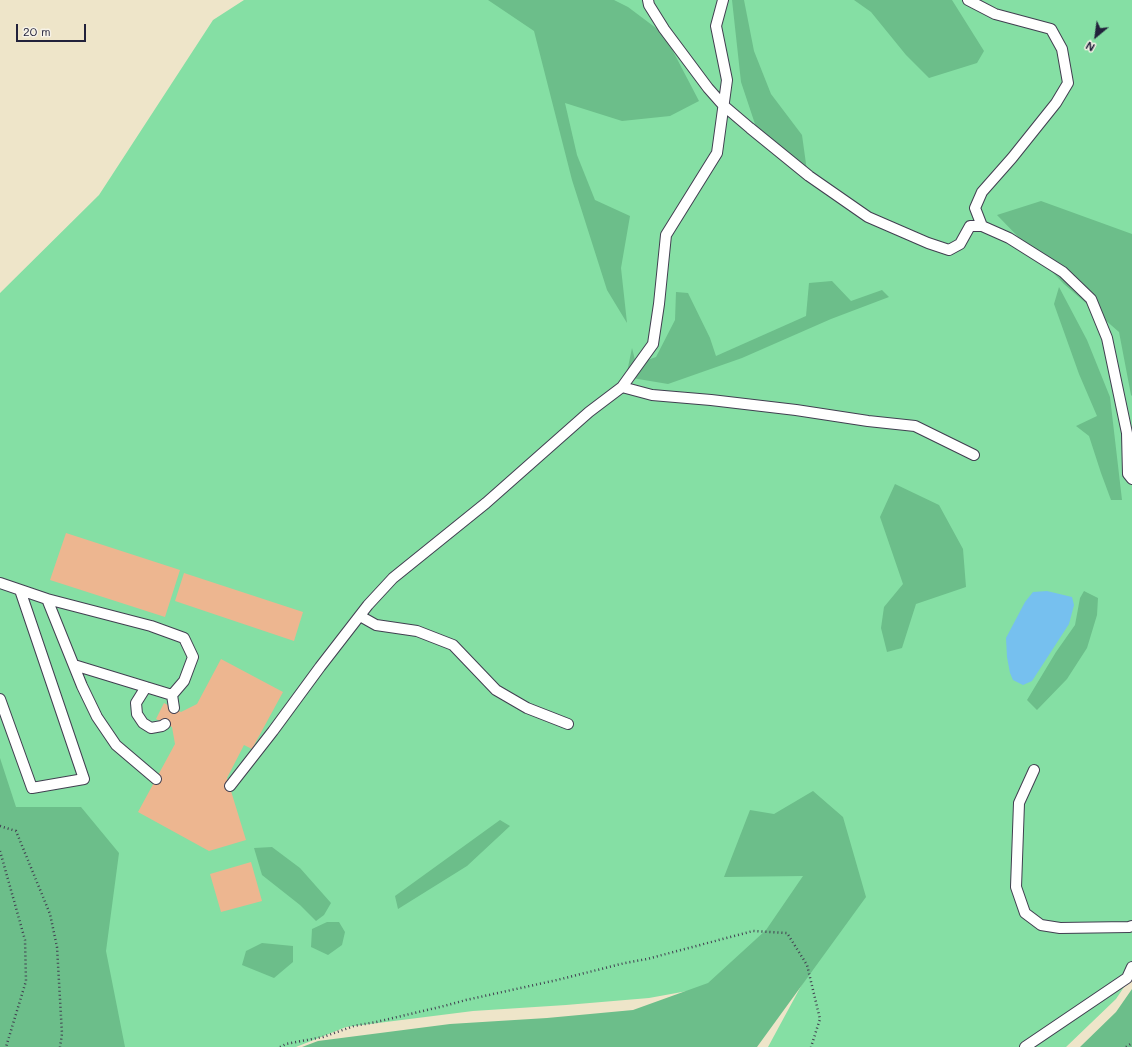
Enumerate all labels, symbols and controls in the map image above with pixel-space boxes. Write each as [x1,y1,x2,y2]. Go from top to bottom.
scale bar [18,16,88,42]
north arrow [1076,16,1116,56]
text: 20 m [23,23,51,39]
text: N [1083,38,1097,56]

